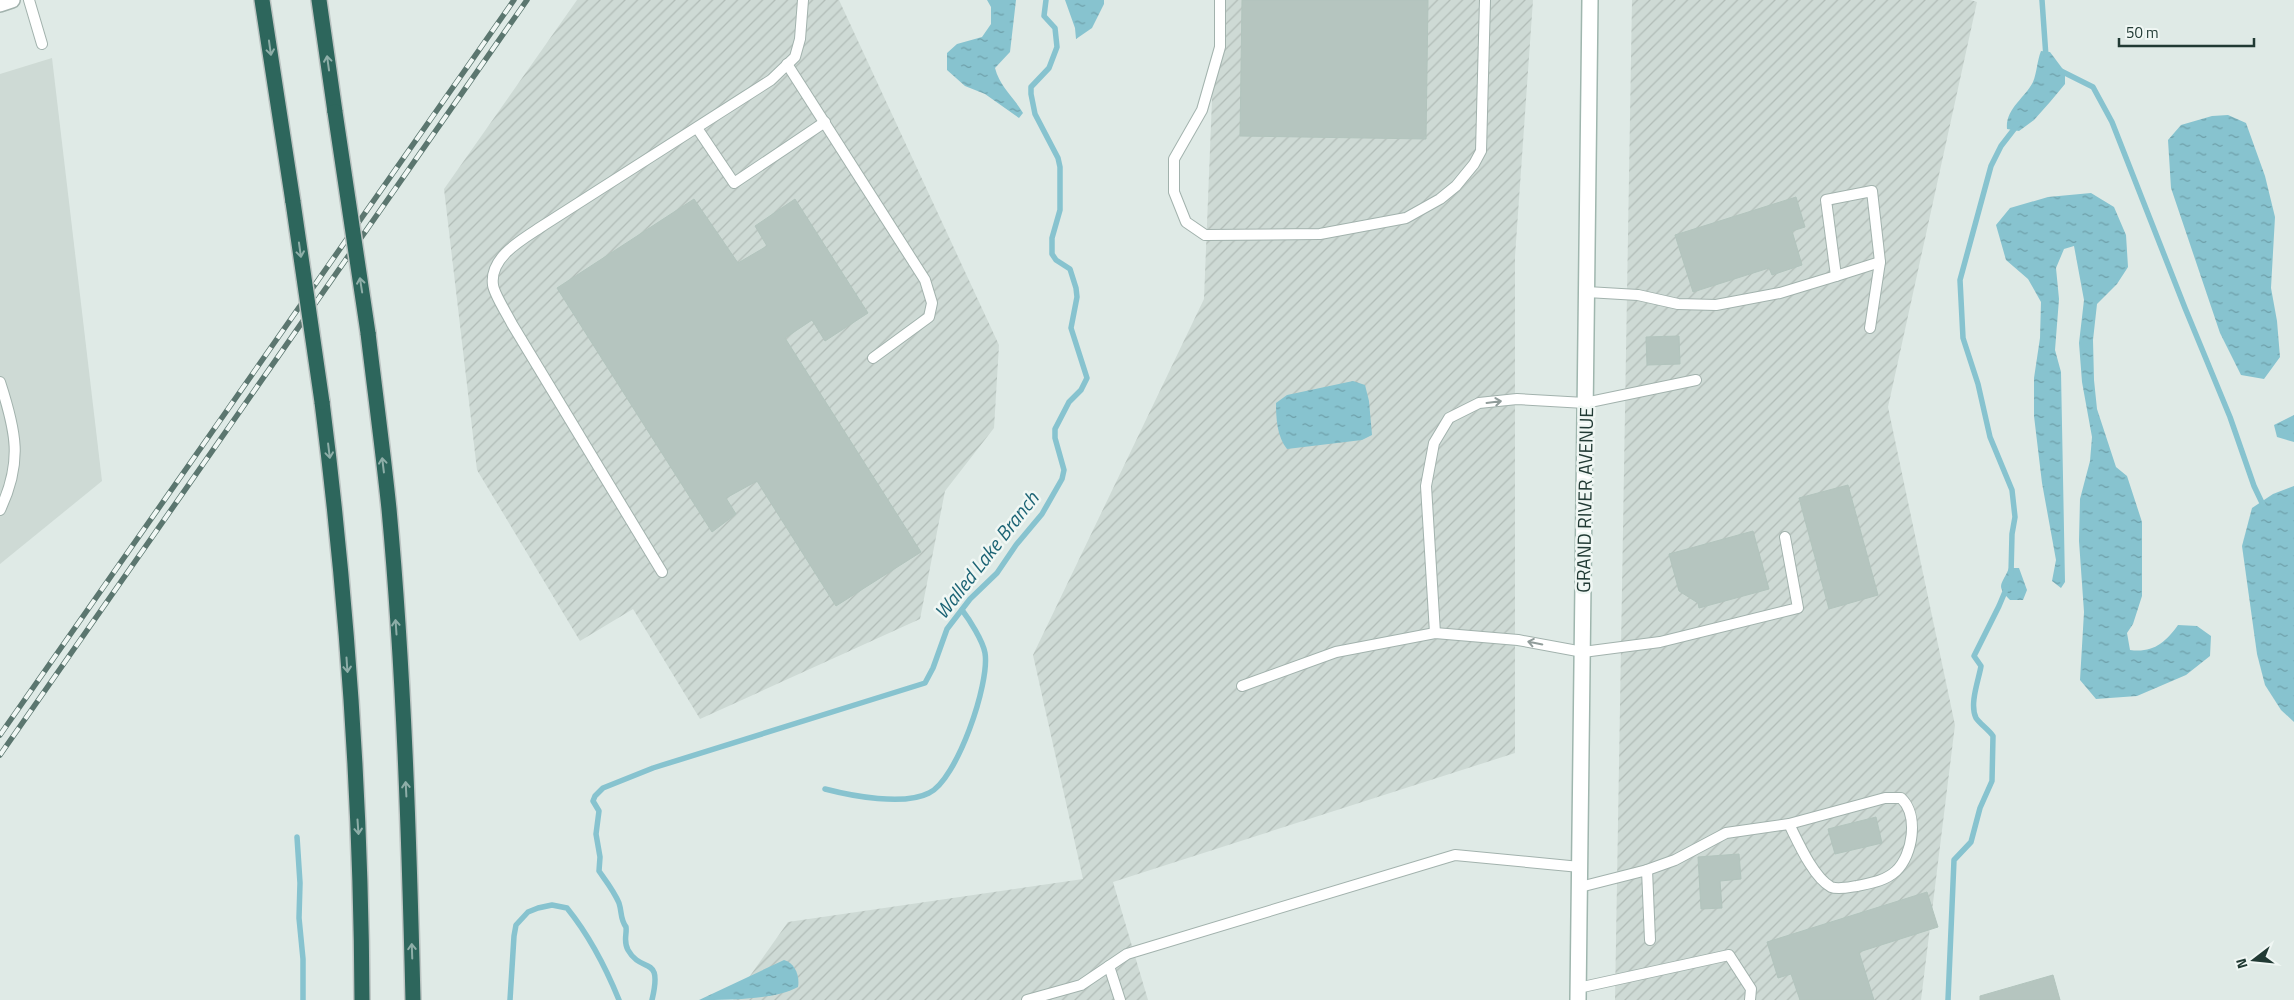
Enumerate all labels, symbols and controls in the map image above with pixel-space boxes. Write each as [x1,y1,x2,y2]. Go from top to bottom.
scale bar [2119,15,2254,47]
text: 50 m [2126,21,2159,44]
one-way arrow [265,40,275,56]
one-way arrow [323,56,333,72]
one-way arrow [295,242,305,258]
one-way arrow [356,277,366,293]
one-way arrow [1486,397,1502,407]
street label: GRAND RIVER AVENUE [1568,407,1600,593]
one-way arrow [324,442,334,458]
one-way arrow [378,457,388,473]
water label: Walled Lake Branch [926,484,1046,626]
one-way arrow [392,619,401,635]
one-way arrow [1527,638,1543,648]
one-way arrow [343,656,352,672]
one-way arrow [401,781,410,797]
one-way arrow [353,819,362,835]
north arrow [2229,935,2279,985]
one-way arrow [407,944,417,960]
text: N [2230,956,2252,971]

